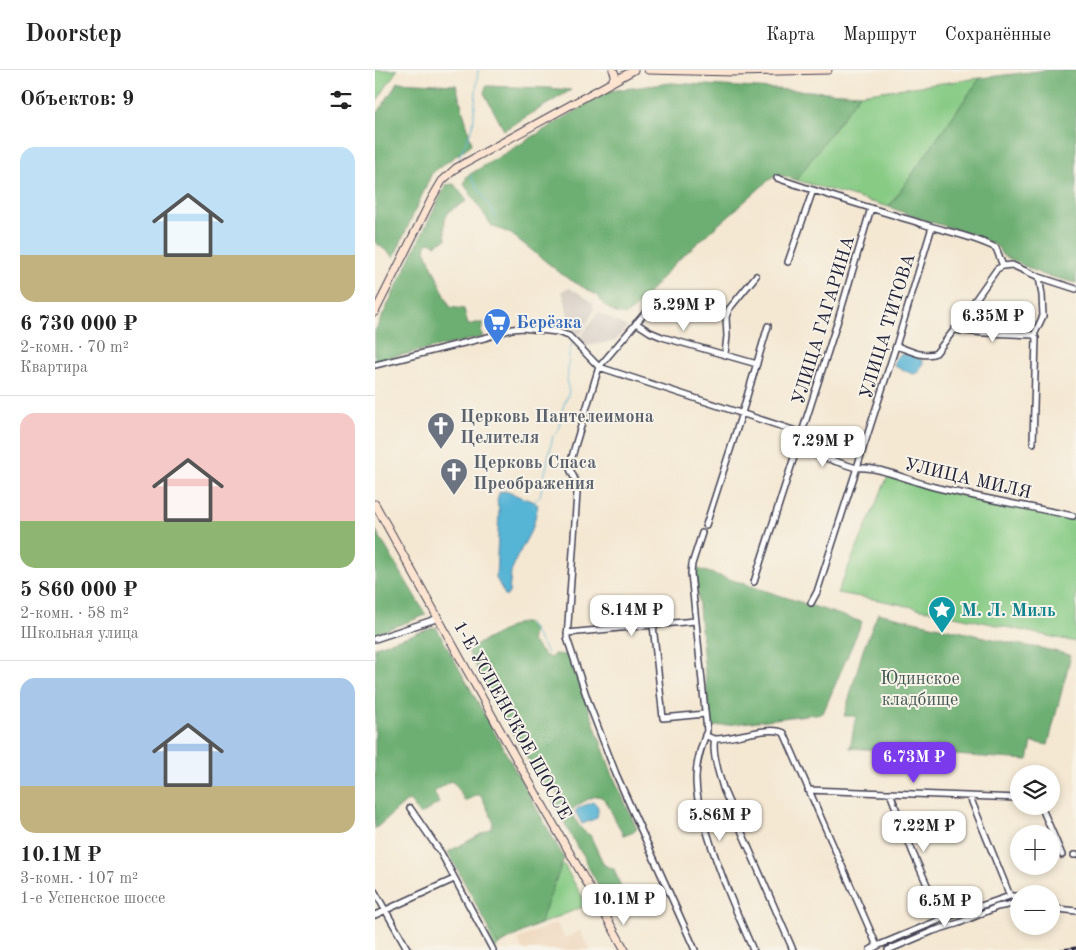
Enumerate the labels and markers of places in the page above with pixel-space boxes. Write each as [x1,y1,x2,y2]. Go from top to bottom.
pin: 5.29M ₽ [638,290,730,332]
pin: 6.35M ₽ [947,300,1039,343]
supermarket icon: Берёзка [482,307,512,346]
place label: Берёзка [516,314,582,332]
place label: Церковь Пантелеимона Целителя [460,408,654,447]
church icon: Церковь Пантелеимона Целителя [426,411,456,450]
pin: 7.29M ₽ [777,426,869,468]
place label: Церковь Спаса Преображения [473,454,596,493]
church icon: Церковь Спаса Преображения [439,457,469,496]
pin: 8.14M ₽ [586,594,678,637]
place icon: М. Л. Миль [927,595,957,634]
place label: М. Л. Миль [961,602,1056,620]
pin: 6.73M ₽ [868,742,960,784]
pin: 5.86M ₽ [674,800,766,842]
pin: 7.22M ₽ [878,810,970,853]
pin: 10.1M ₽ [578,884,670,926]
pin: 6.5M ₽ [904,886,986,928]

